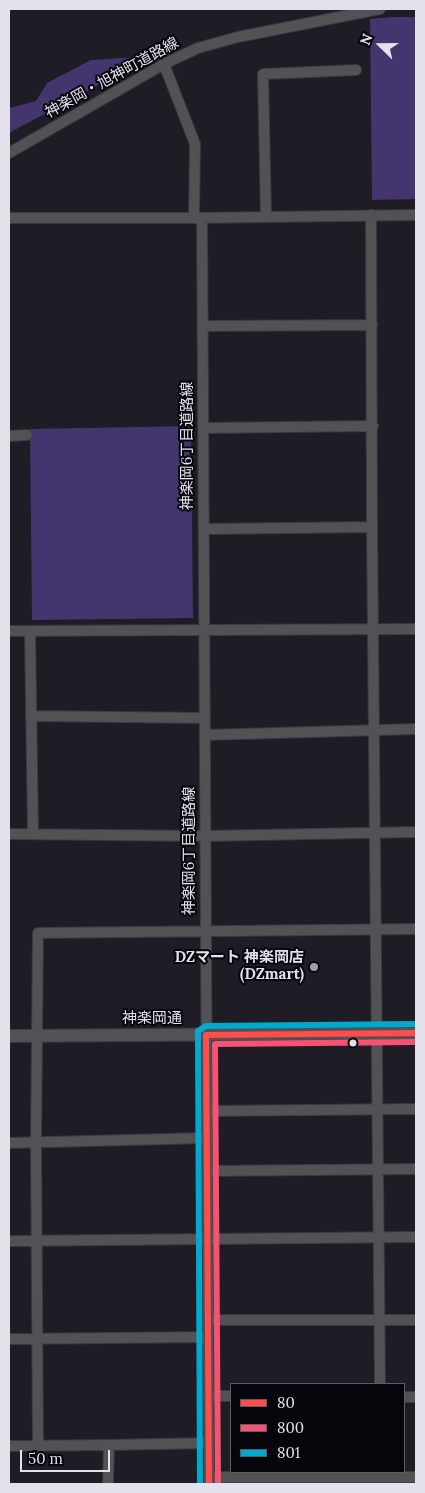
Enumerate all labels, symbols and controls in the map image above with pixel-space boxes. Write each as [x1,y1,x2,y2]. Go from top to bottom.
north arrow [355,20,405,70]
text: N [356,31,376,48]
street label: 神楽岡・旭神町道路線 [42,34,182,122]
street label: 神楽岡6丁目道路線 [179,382,197,510]
street label: 神楽岡6丁目道路線 [181,787,199,915]
place label: DZマート 神楽岡店 (DZmart) [175,949,304,984]
marker: DZマート 神楽岡店 (DZmart) [308,961,320,973]
street label: 神楽岡通 [122,1010,182,1028]
unlabelled marker [348,1038,358,1048]
legend [230,1383,405,1473]
text: 80 [277,1393,295,1412]
text: 800 [277,1418,304,1437]
scale bar [22,1440,112,1472]
text: 801 [277,1443,300,1462]
text: 50 m [28,1449,63,1468]

